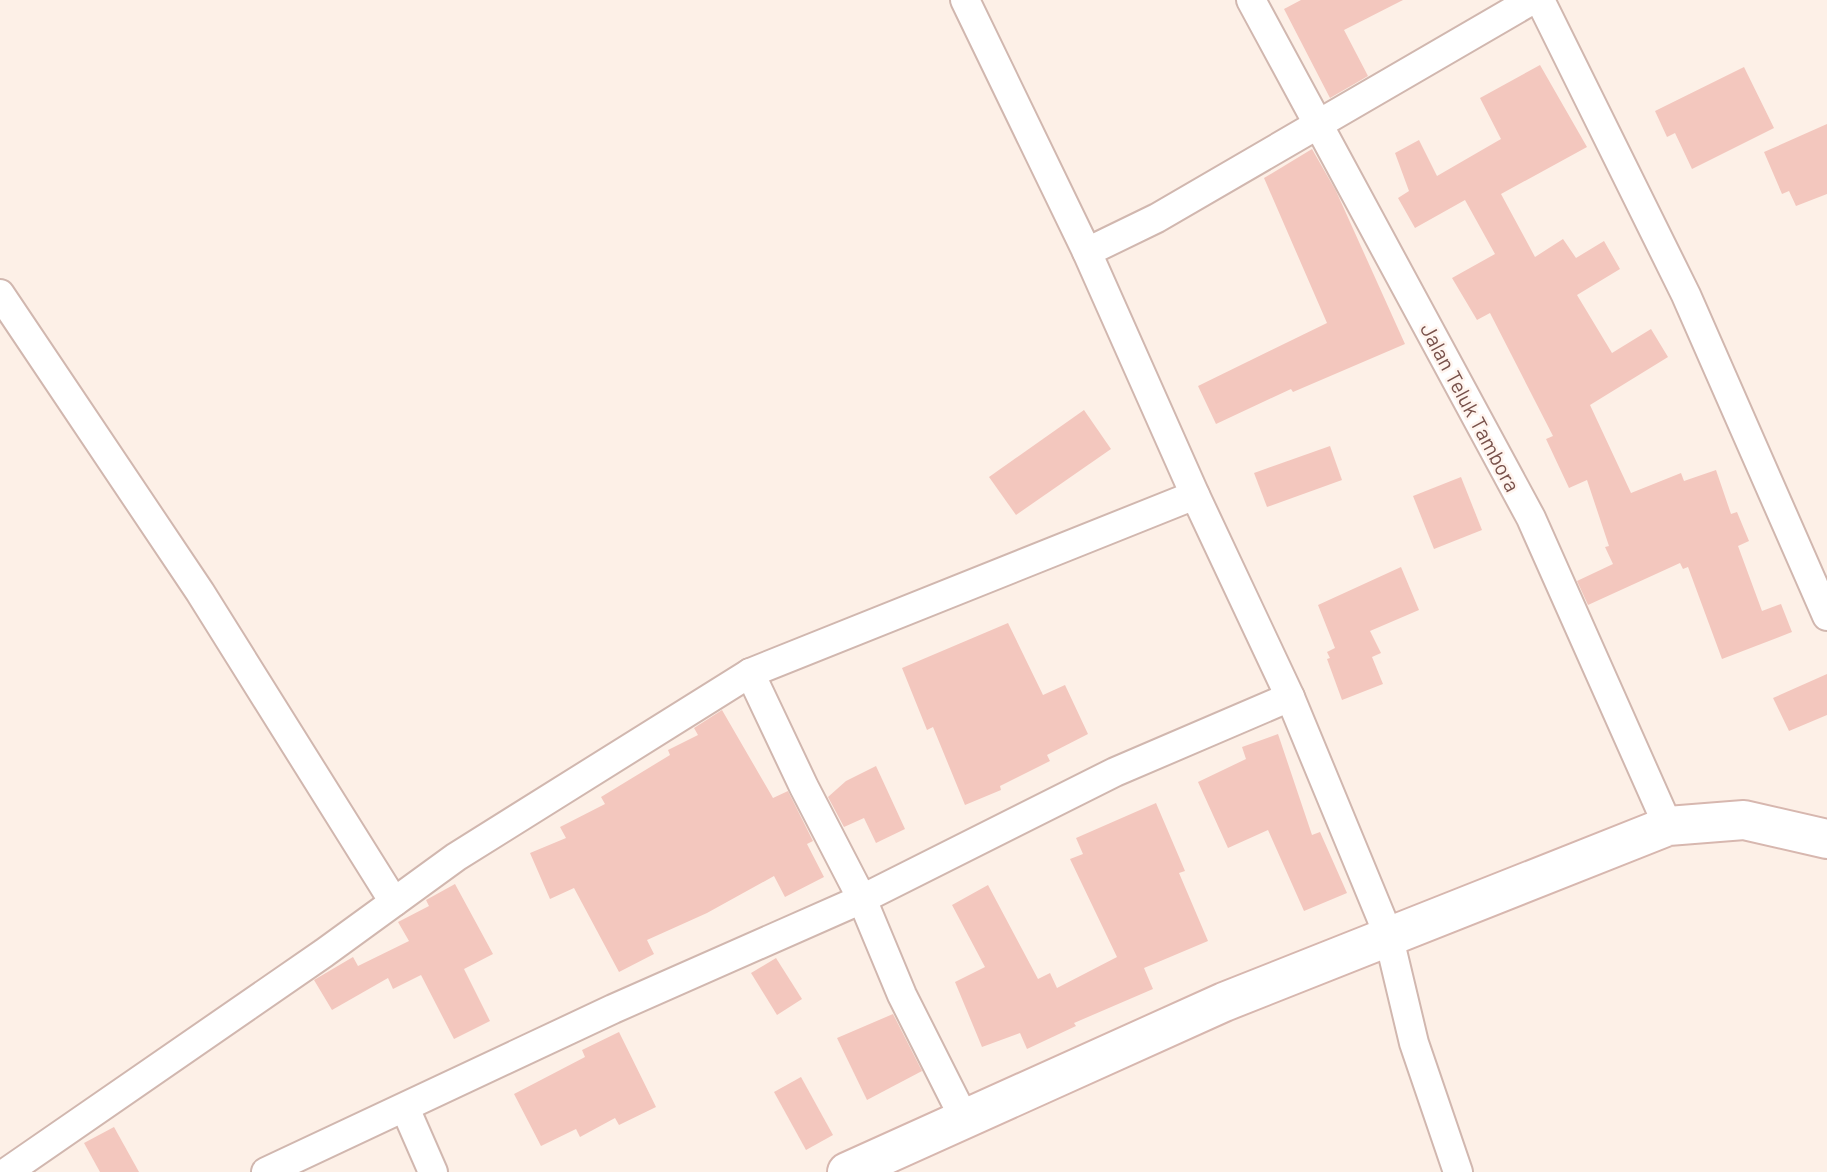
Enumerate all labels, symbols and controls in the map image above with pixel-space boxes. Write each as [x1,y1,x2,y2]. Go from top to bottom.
street label: Jalan Teluk Tambora [1416,318,1526,496]

